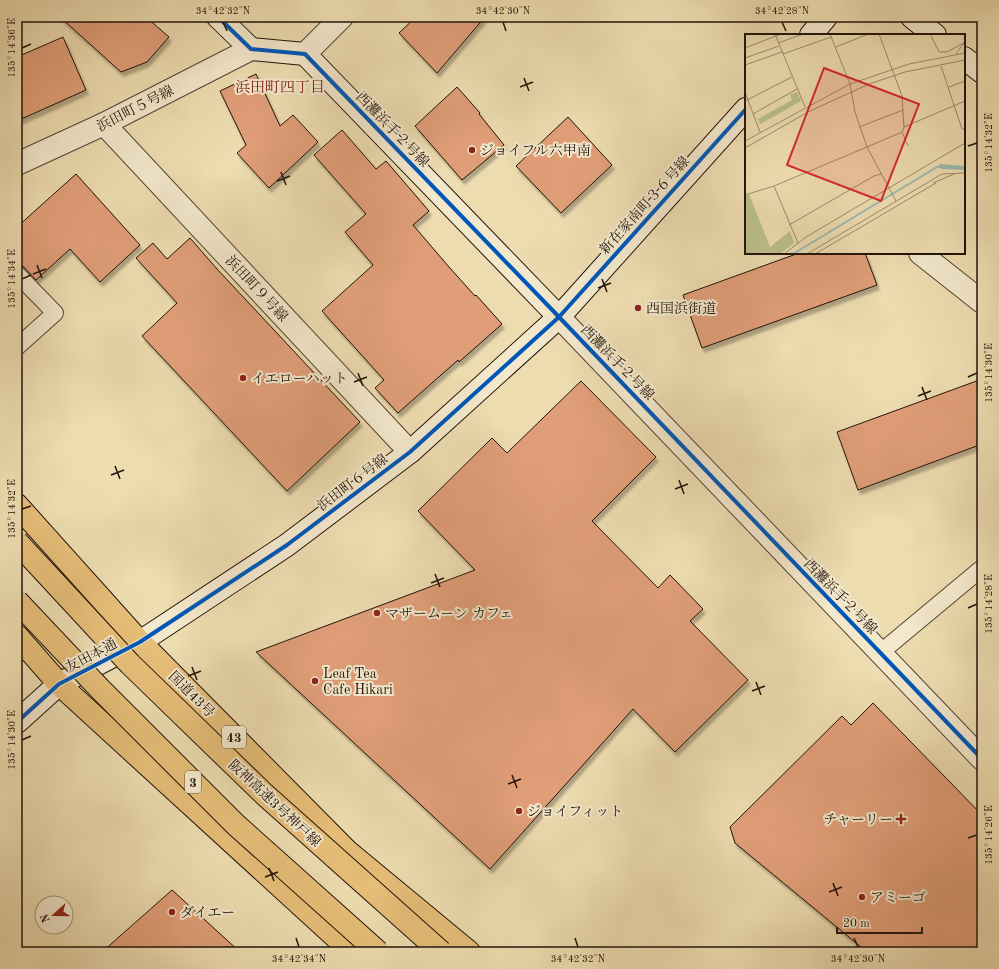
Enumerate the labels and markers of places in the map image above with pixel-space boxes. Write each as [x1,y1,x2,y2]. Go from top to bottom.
place label: ジョイフル六甲南 [480,143,591,158]
marker: ジョイフル六甲南 [467,145,477,155]
place label: 西国浜街道 [646,301,716,316]
marker: 西国浜街道 [633,303,643,313]
place label: イエローハット [251,372,348,386]
marker: イエローハット [238,373,248,383]
place label: マザームーン カフェ [385,606,513,621]
marker: マザームーン カフェ [372,608,382,618]
place label: Leaf Tea Cafe Hikari [323,667,393,697]
marker: Leaf Tea Cafe Hikari [310,676,320,686]
place label: ジョイフィット [527,804,623,819]
marker: ジョイフィット [514,806,524,816]
place label: チャーリー [823,813,893,827]
marker: チャーリー [896,814,906,824]
place label: アミーゴ [870,891,926,905]
marker: アミーゴ [857,892,867,902]
place label: ダイエー [180,905,235,920]
marker: ダイエー [167,907,177,917]

